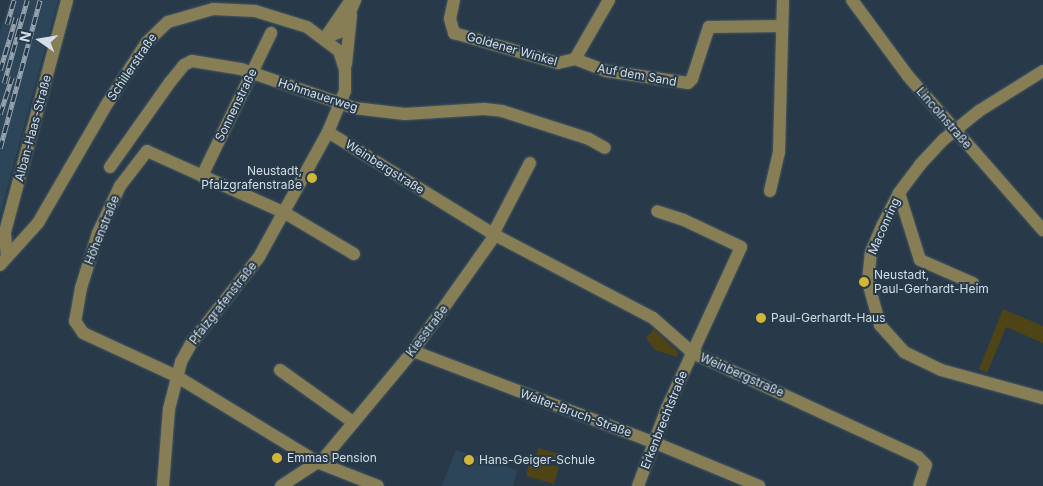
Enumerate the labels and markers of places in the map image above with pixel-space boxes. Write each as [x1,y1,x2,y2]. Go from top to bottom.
place label: Neustadt, Pfalzgrafenstraße [201,164,302,192]
marker: Neustadt, Pfalzgrafenstraße [306,172,318,184]
place label: Neustadt, Paul-Gerhardt-Heim [874,268,989,296]
marker: Neustadt, Paul-Gerhardt-Heim [858,276,870,288]
place label: Paul-Gerhardt-Haus [771,311,886,325]
marker: Paul-Gerhardt-Haus [755,312,767,324]
place label: Emmas Pension [287,451,377,465]
marker: Emmas Pension [271,452,283,464]
place label: Hans-Geiger-Schule [479,453,595,467]
marker: Hans-Geiger-Schule [463,454,475,466]

